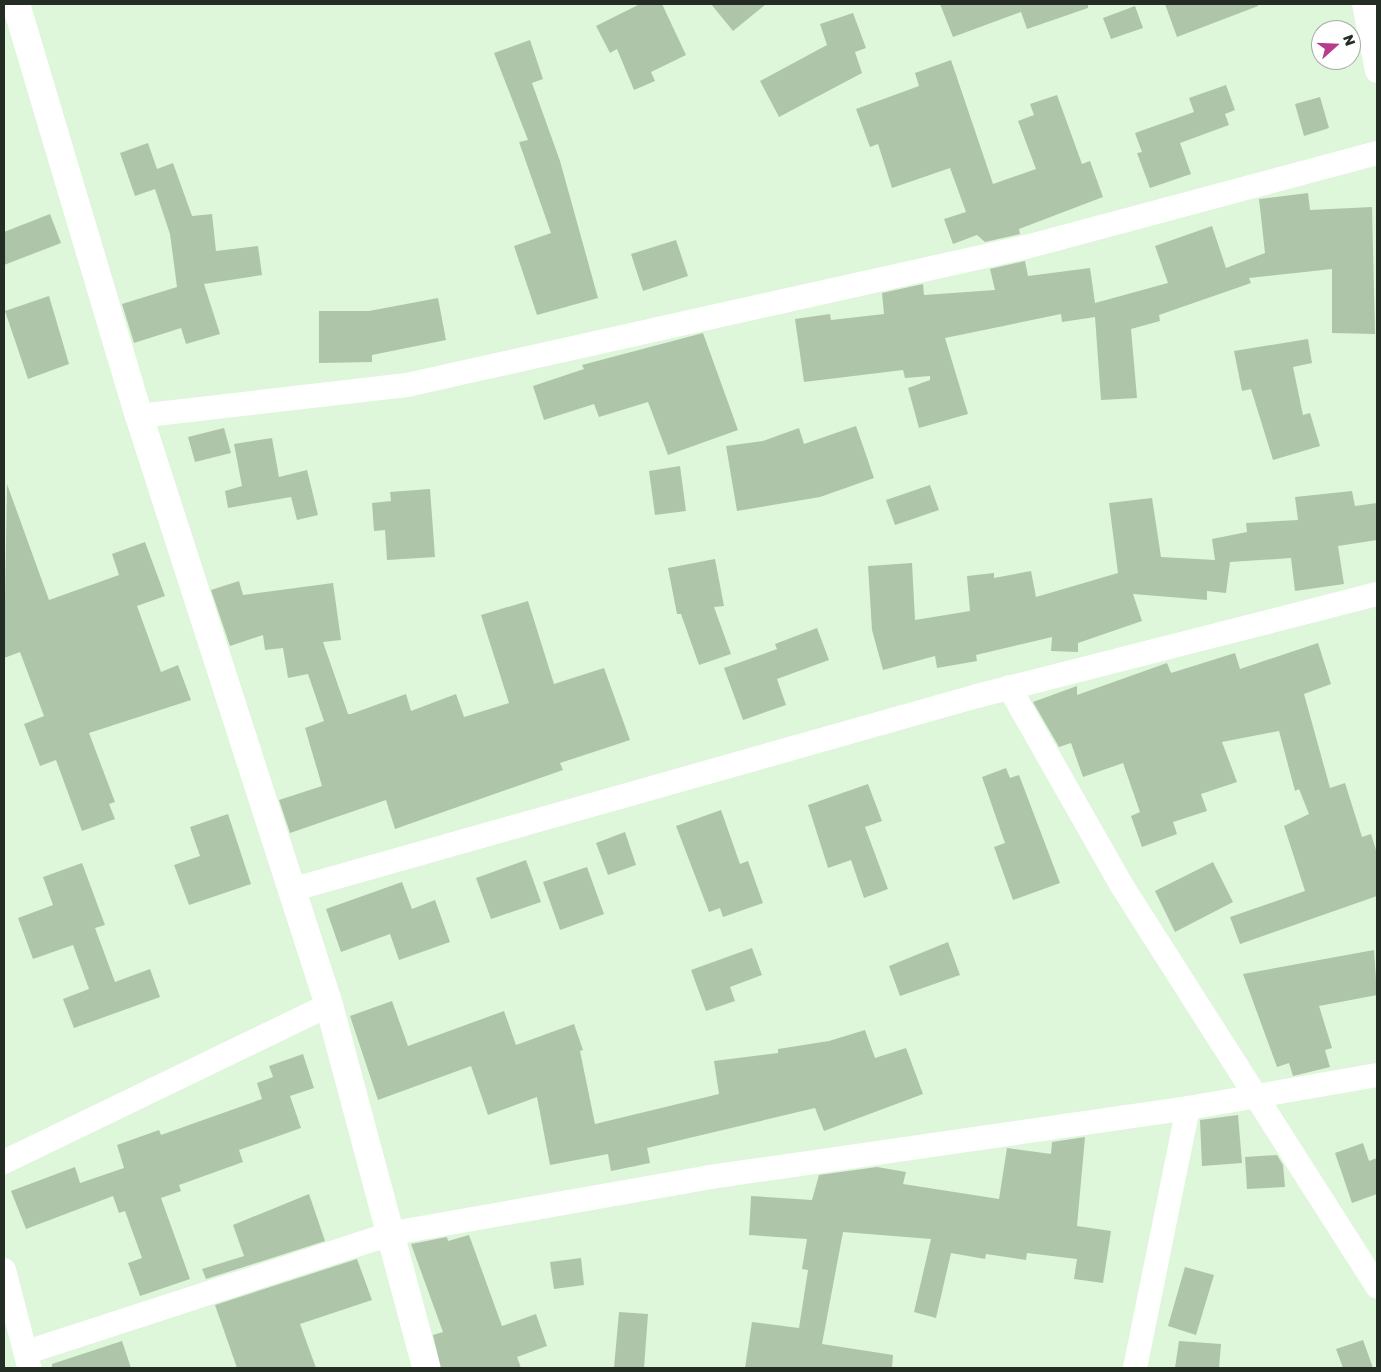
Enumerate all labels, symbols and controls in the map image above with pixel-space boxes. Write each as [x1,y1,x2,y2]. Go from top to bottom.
north arrow [1311,20,1361,70]
text: N [1340,32,1359,48]

